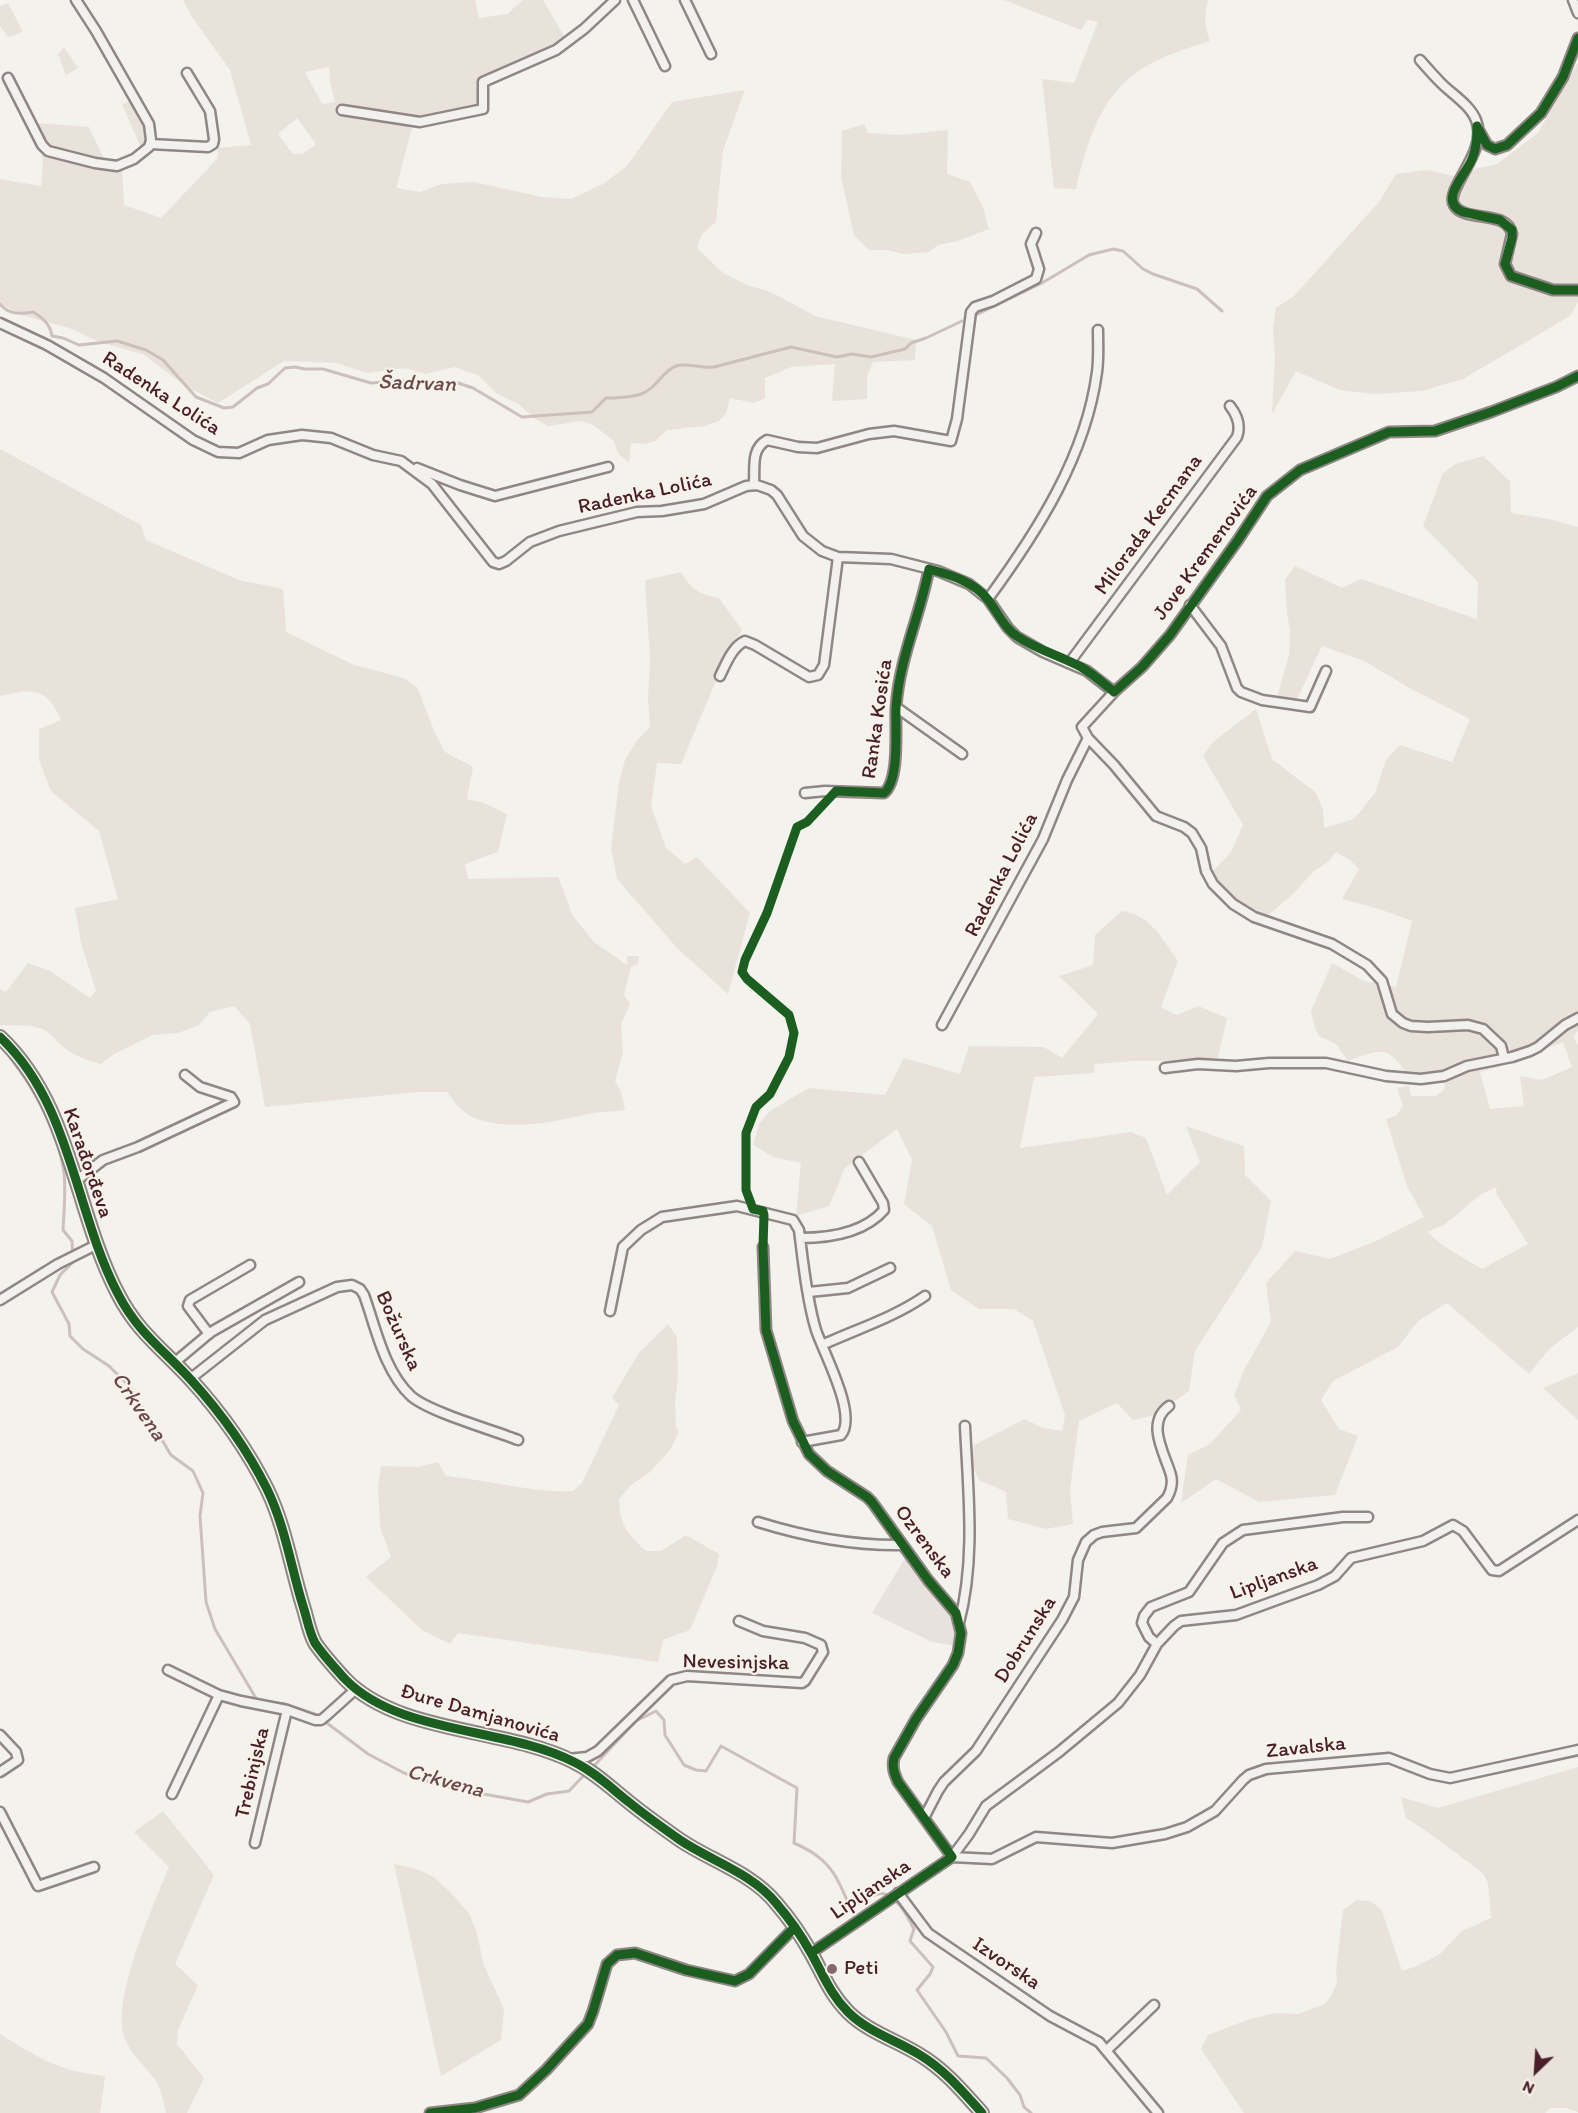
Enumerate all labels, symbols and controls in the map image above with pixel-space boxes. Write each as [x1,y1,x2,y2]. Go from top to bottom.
street label: Radenka Lolića [97,346,225,442]
water label: Šadrvan [378,369,456,399]
street label: Milorada Kecmana [1090,450,1208,600]
street label: Radenka Lolića [576,468,714,520]
street label: Jove Kremenovića [1148,480,1264,626]
street label: Ranka Kosića [857,657,899,781]
street label: Radenka Lolića [960,809,1044,941]
street label: Karađorđeva [56,1105,118,1221]
street label: Božurska [369,1287,427,1375]
water label: Crkvena [105,1368,171,1446]
street label: Ozrenska [888,1500,960,1584]
street label: Lipljanska [1227,1552,1321,1606]
street label: Dobrunska [989,1592,1063,1688]
street label: Nevesinjska [682,1649,790,1677]
street label: Đure Damjanovića [397,1679,563,1749]
street label: Trebinjska [230,1725,276,1821]
street label: Zavalska [1265,1731,1347,1765]
water label: Crkvena [404,1759,486,1805]
street label: Lipljanska [826,1854,916,1926]
street label: Izvorska [967,1932,1045,1996]
place label: Peti [844,1956,879,1982]
marker: Peti [825,1962,839,1976]
north arrow [1506,2041,1566,2101]
text: N [1519,2077,1537,2099]

